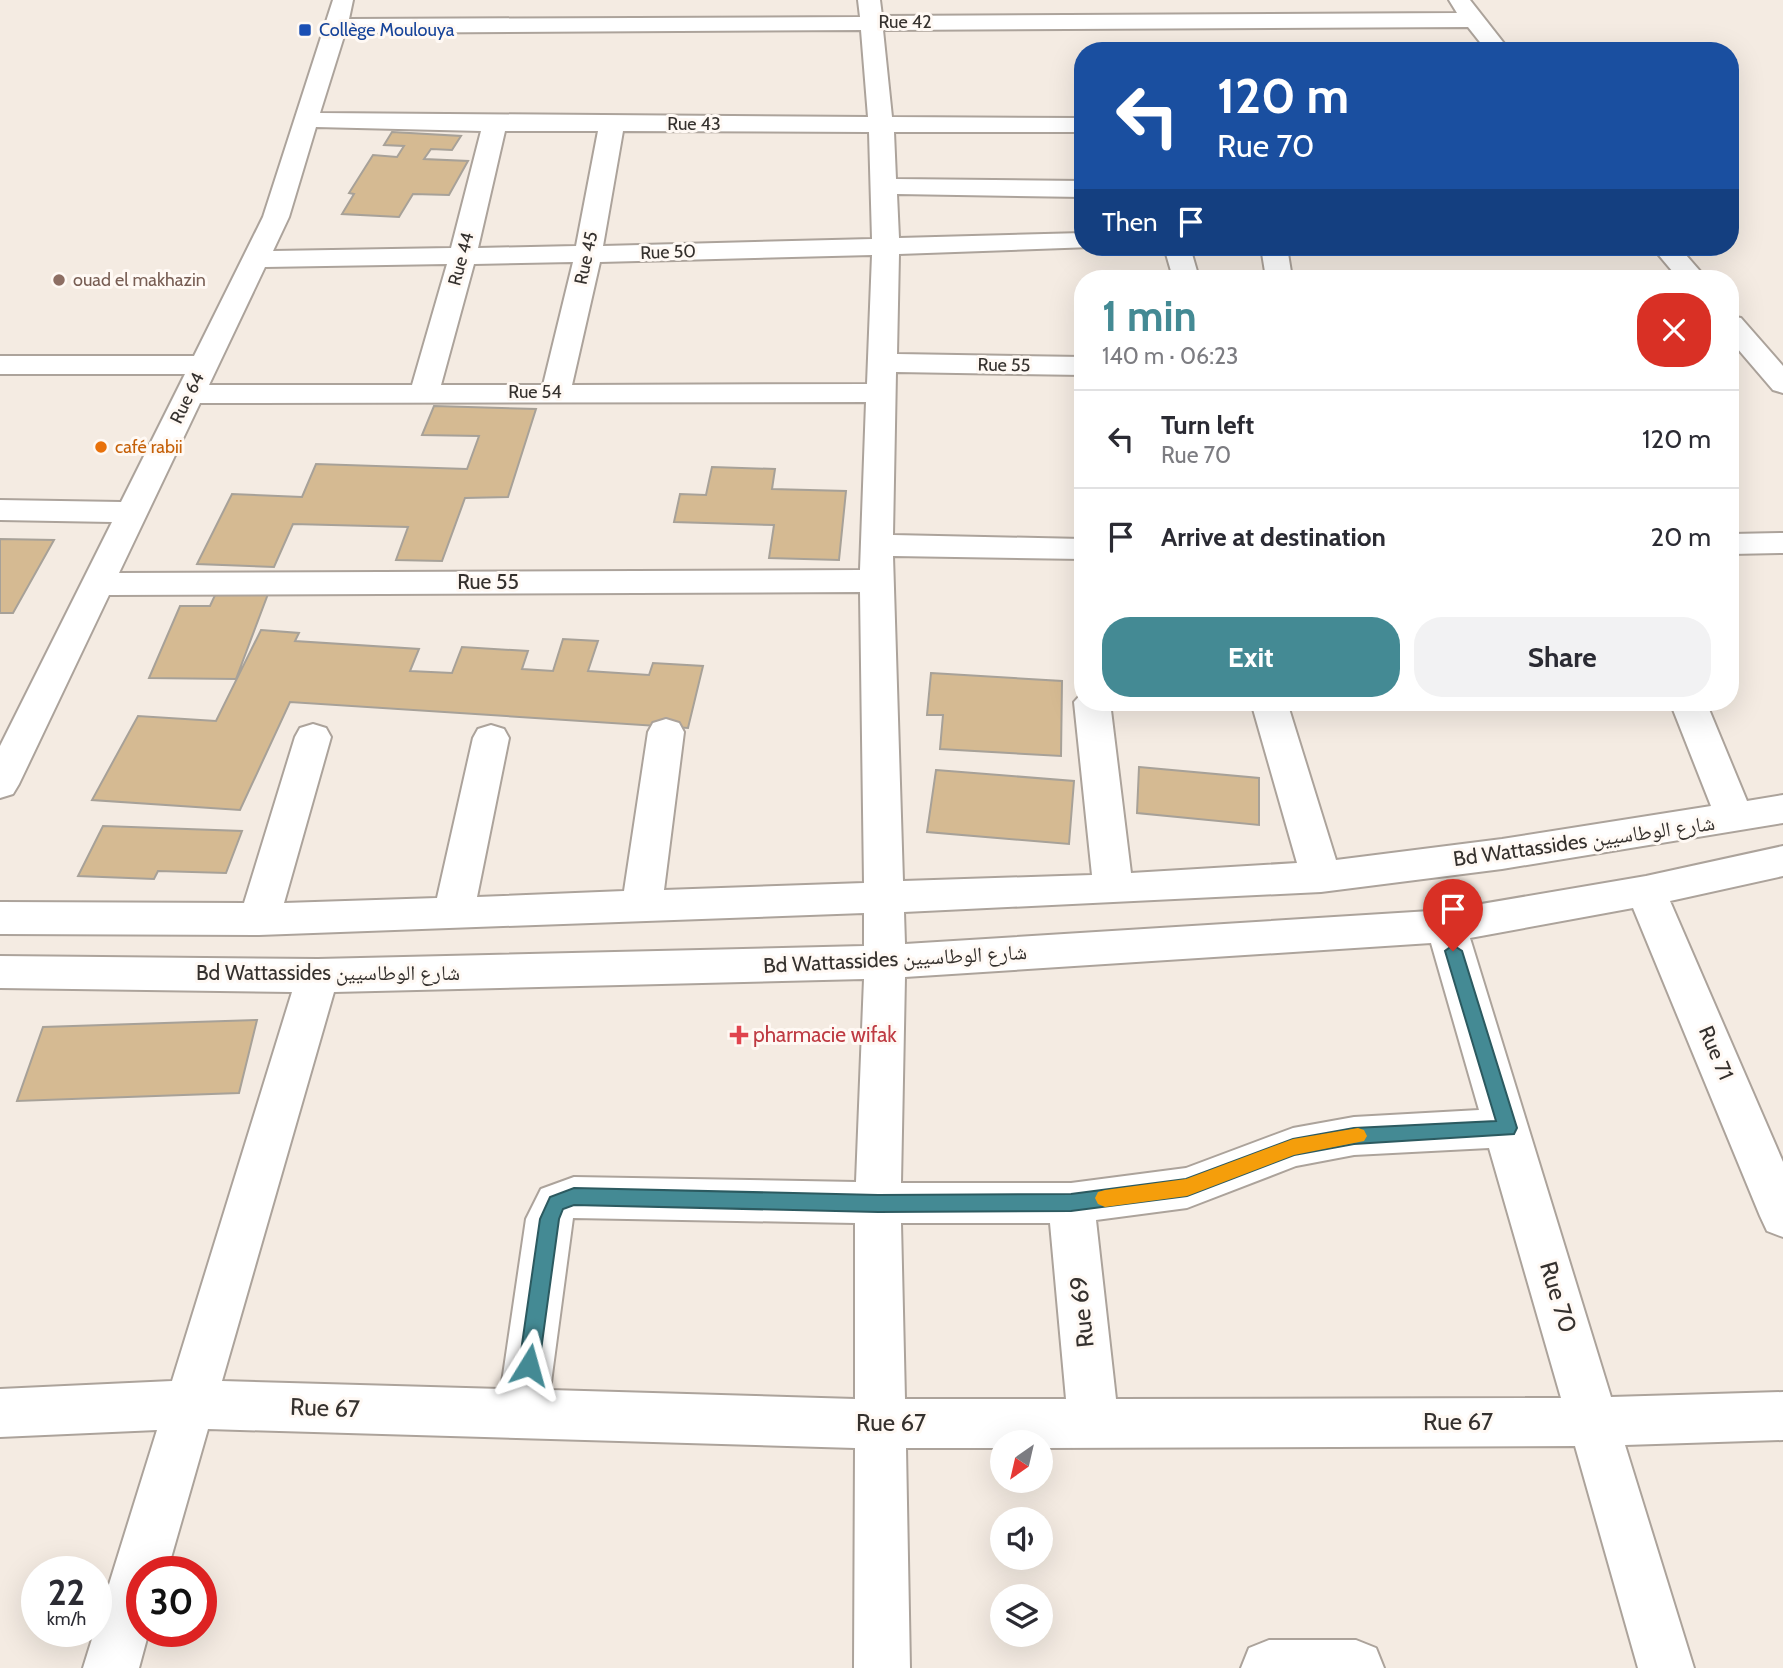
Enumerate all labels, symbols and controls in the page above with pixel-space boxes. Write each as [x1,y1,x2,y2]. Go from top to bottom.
street label: Rue 42 [878,11,932,33]
place label: Collège Moulouya [319,19,455,41]
marker: Collège Moulouya [297,22,313,38]
text: 120 m [1217,66,1349,125]
icon: left [1102,70,1193,161]
street label: Rue 43 [667,113,721,135]
text: Rue 70 [1217,126,1314,165]
icon: arrive [1172,203,1210,241]
text: Then [1102,206,1158,238]
street label: Rue 44 [443,230,479,288]
street label: Rue 45 [570,230,602,286]
street label: Rue 50 [640,240,696,264]
place label: ouad el makhazin [73,269,206,291]
marker: ouad el makhazin [51,272,67,288]
text: 1 min [1102,290,1197,342]
button: close [1637,293,1711,367]
text: 140 m · 06:23 [1102,342,1238,370]
street label: Rue 55 [977,354,1031,376]
street label: Rue 64 [165,369,209,427]
street label: Rue 54 [508,381,562,403]
text: Turn left [1161,409,1254,441]
icon: left [1102,420,1140,458]
text: 120 m [1642,423,1711,455]
place label: café rabii [115,436,183,458]
marker: café rabii [93,439,109,455]
text: Rue 70 [1161,441,1231,469]
icon: arrive [1102,518,1140,556]
text: Arrive at destination [1161,521,1386,553]
text: 20 m [1651,521,1711,553]
street label: Rue 55 [457,569,519,594]
button: Exit [1102,617,1400,697]
button: Share [1414,617,1711,697]
street label: Bd Wattassides شارع الوطاسيين [1451,810,1717,872]
pin [1423,879,1483,951]
icon: arrive [1434,890,1472,928]
street label: Bd Wattassides شارع الوطاسيين [762,939,1028,979]
street label: Bd Wattassides شارع الوطاسيين [196,960,460,986]
place label: pharmacie wifak [753,1022,897,1047]
street label: Rue 71 [1694,1022,1739,1084]
marker: pharmacie wifak [731,1027,747,1043]
street label: Rue 70 [1534,1258,1583,1336]
street label: Rue 69 [1063,1275,1100,1349]
position arrow [492,1328,566,1402]
street label: Rue 67 [290,1392,360,1423]
street label: Rue 67 [1423,1407,1493,1436]
street label: Rue 67 [856,1408,926,1437]
north arrow [990,1430,1054,1493]
map controls [990,1430,1053,1647]
button: sound [990,1507,1053,1570]
speed limit sign: 30 [126,1556,217,1647]
text: 22 [48,1571,85,1614]
button: layers [990,1584,1053,1647]
text: km/h [47,1608,86,1630]

